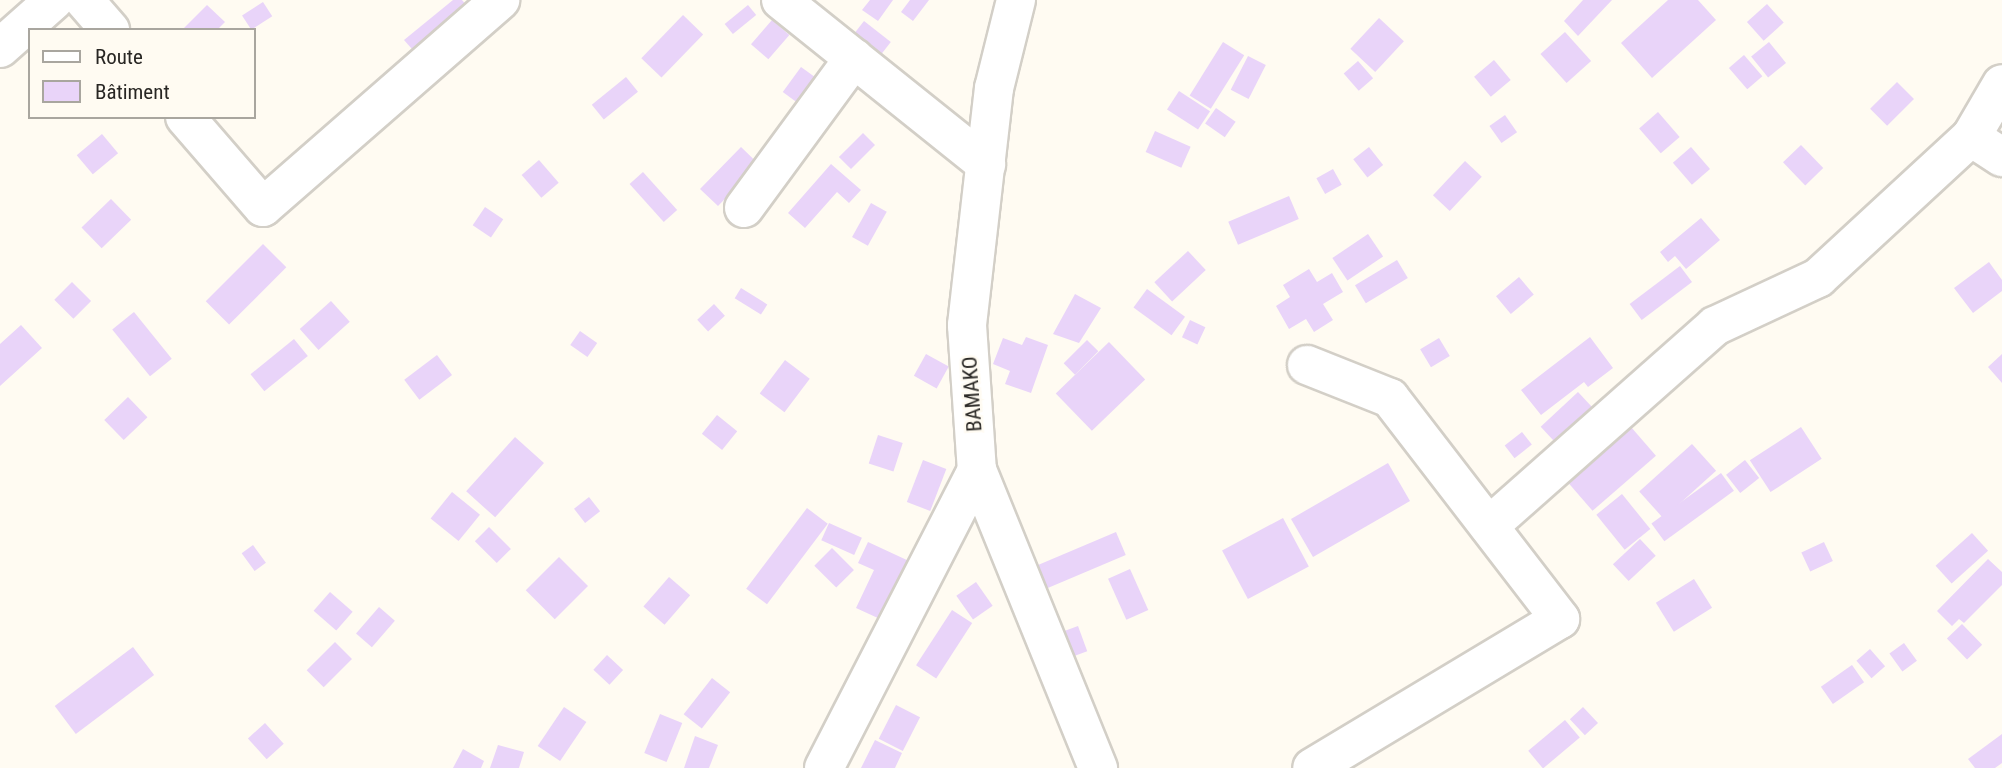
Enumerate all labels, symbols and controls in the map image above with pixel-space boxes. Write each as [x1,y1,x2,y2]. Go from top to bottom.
legend [28,28,256,119]
text: Route [95,45,143,69]
text: Bâtiment [95,80,170,104]
street label: BAMAKO [957,355,987,433]

